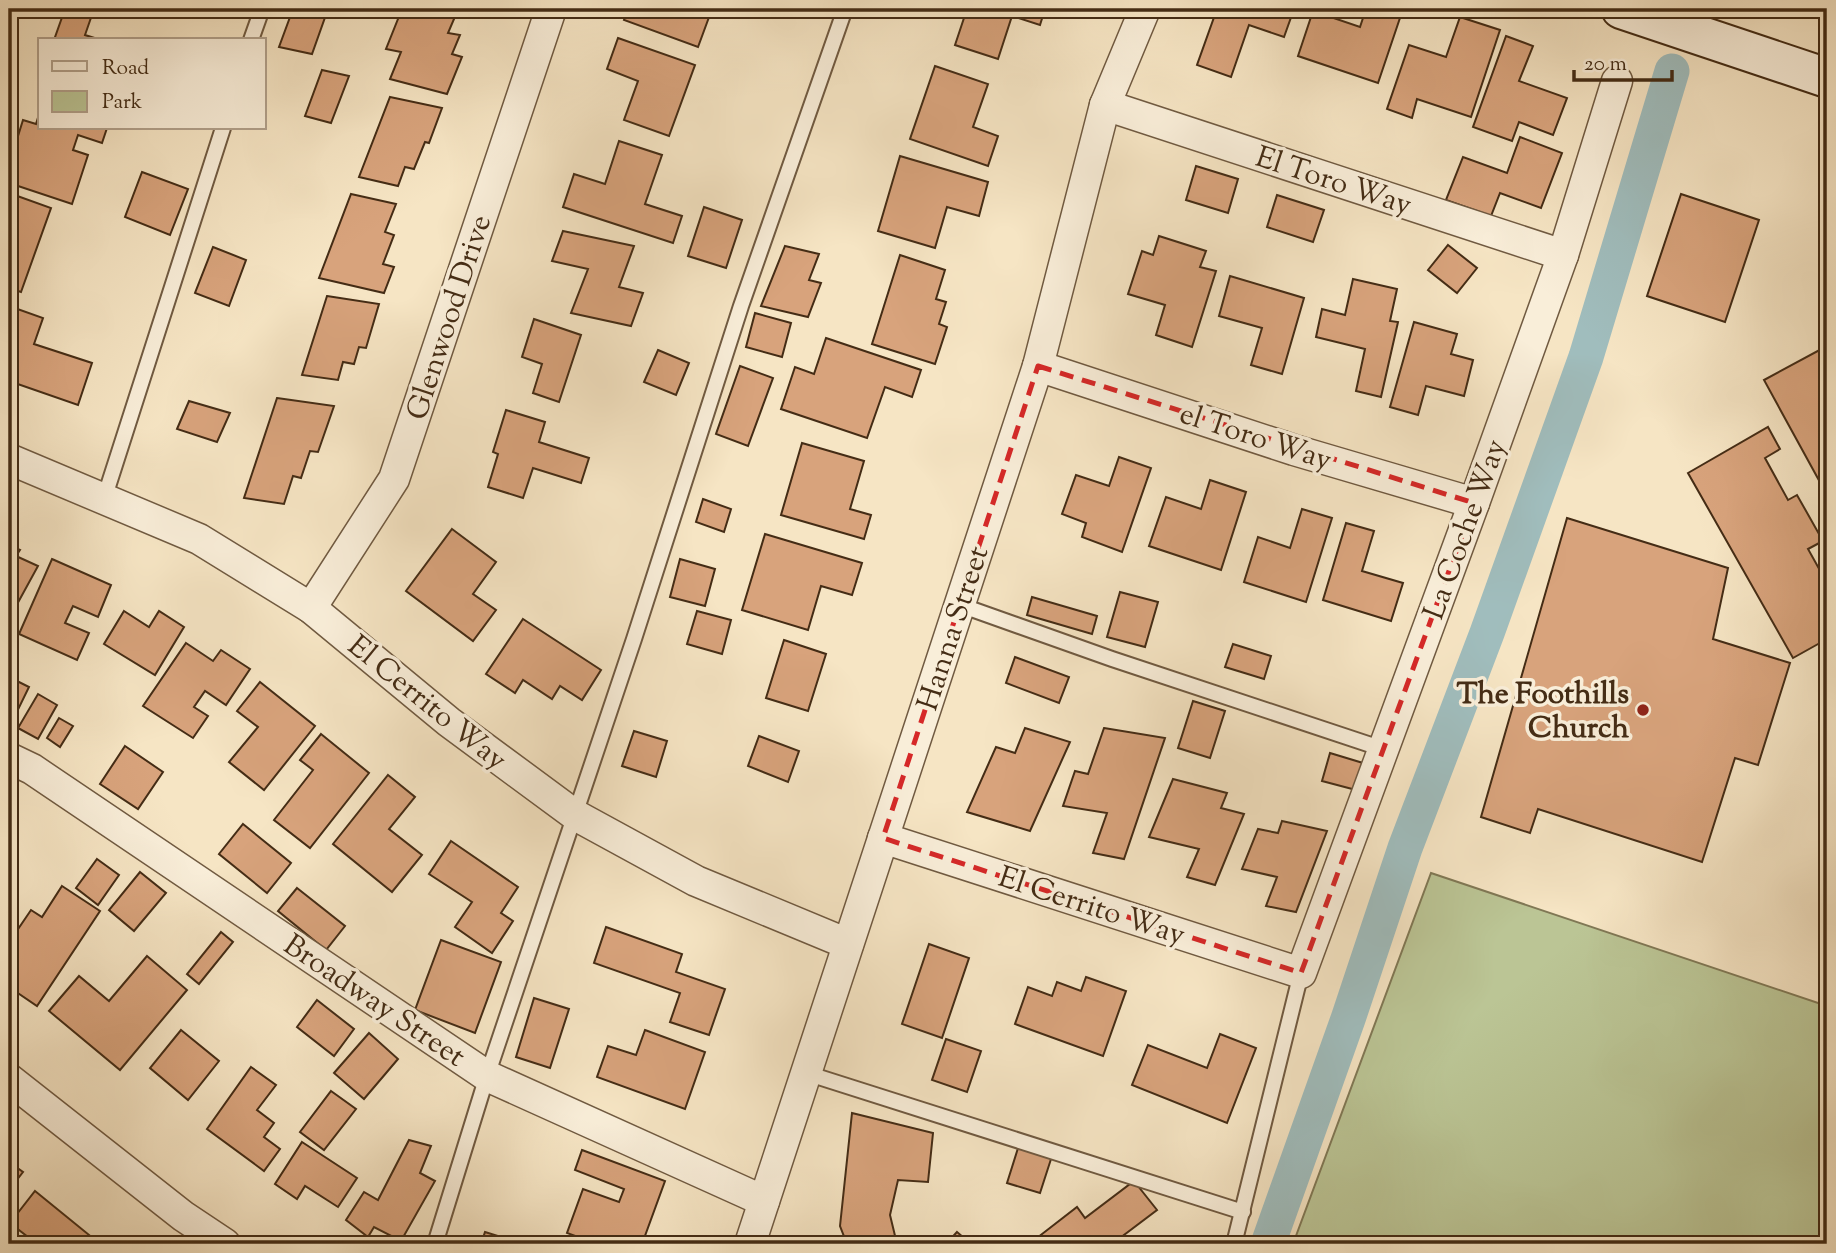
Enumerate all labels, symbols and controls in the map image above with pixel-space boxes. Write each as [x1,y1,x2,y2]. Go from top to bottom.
legend [38,38,266,130]
scale bar [1574,38,1672,82]
text: 20 m [1584,50,1627,80]
text: Road [102,54,149,84]
text: Park [102,88,143,118]
street label: El Toro Way [1250,137,1417,228]
street label: Glenwood Drive [397,210,504,426]
street label: el Toro Way [1174,394,1337,483]
street label: La Coche Way [1414,434,1519,626]
street label: Hanna Street [908,541,1001,717]
street label: El Cerrito Way [337,626,515,782]
place label: The Foothills Church [1456,674,1629,751]
marker: The Foothills Church [1635,702,1651,718]
street label: El Cerrito Way [992,857,1190,958]
street label: Broadway Street [274,925,473,1079]

